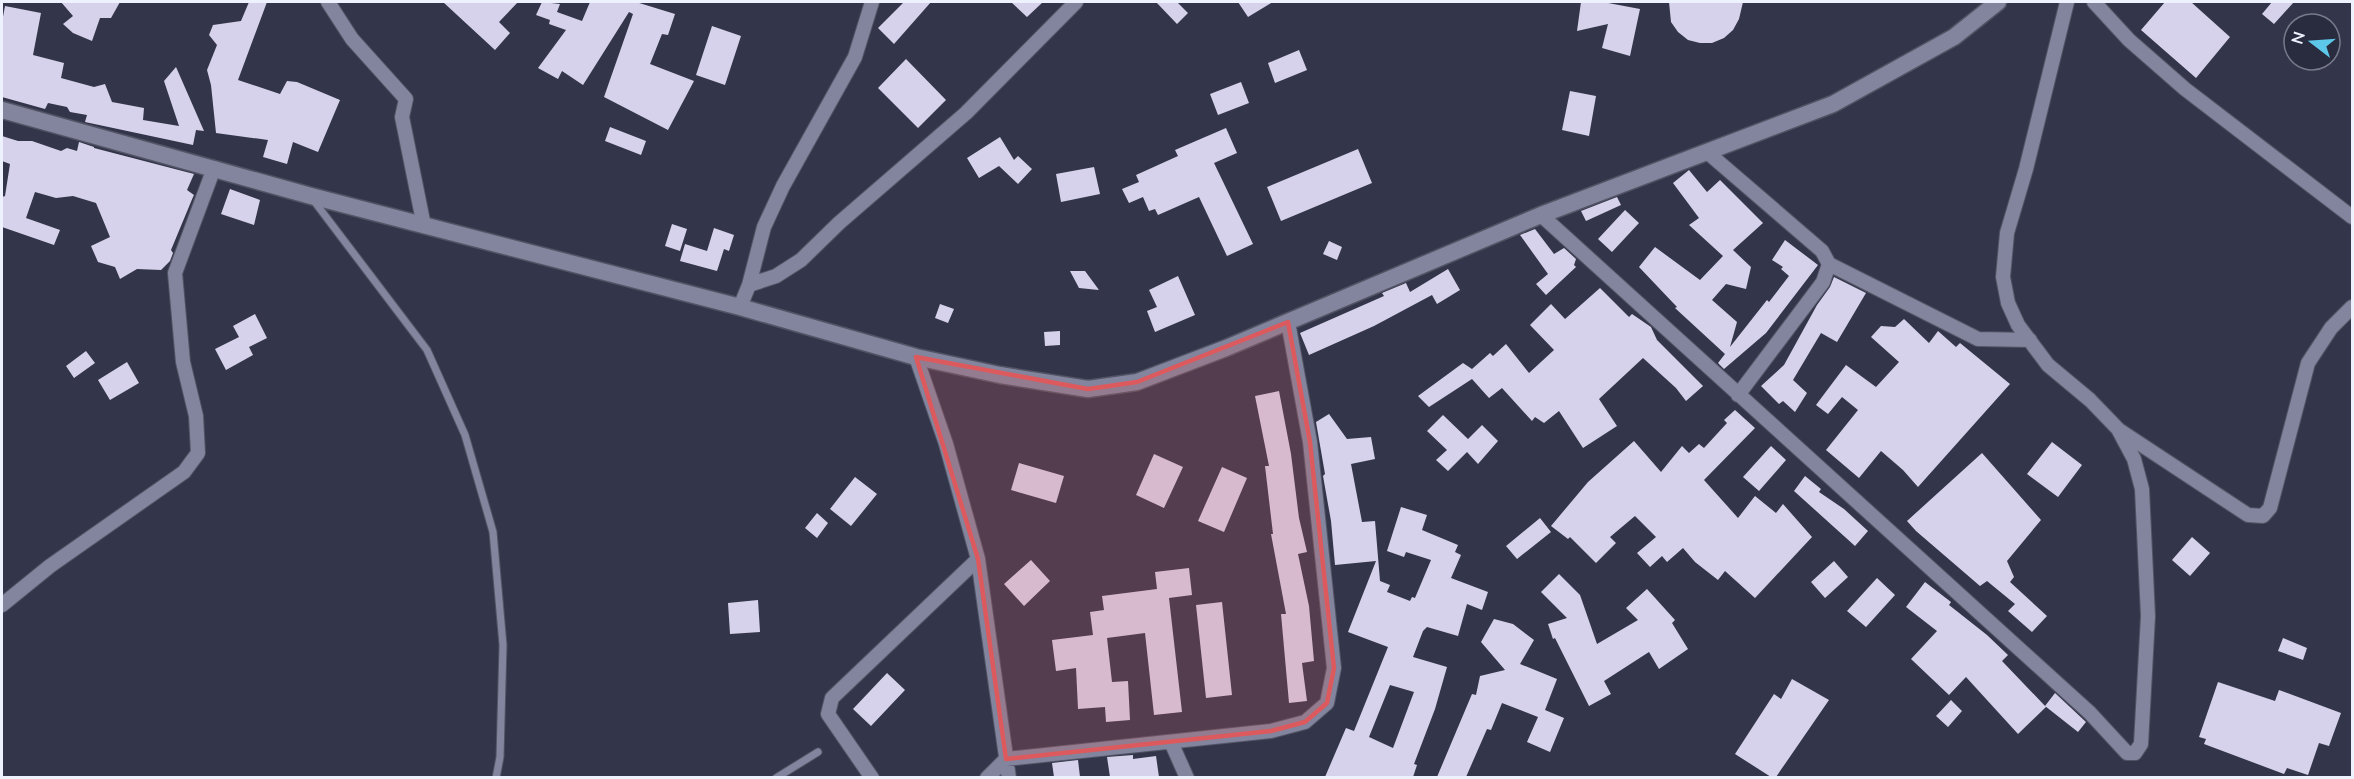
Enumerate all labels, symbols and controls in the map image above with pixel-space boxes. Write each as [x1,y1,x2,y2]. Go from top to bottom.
north arrow [2282,12,2342,72]
text: N [2286,29,2309,46]

